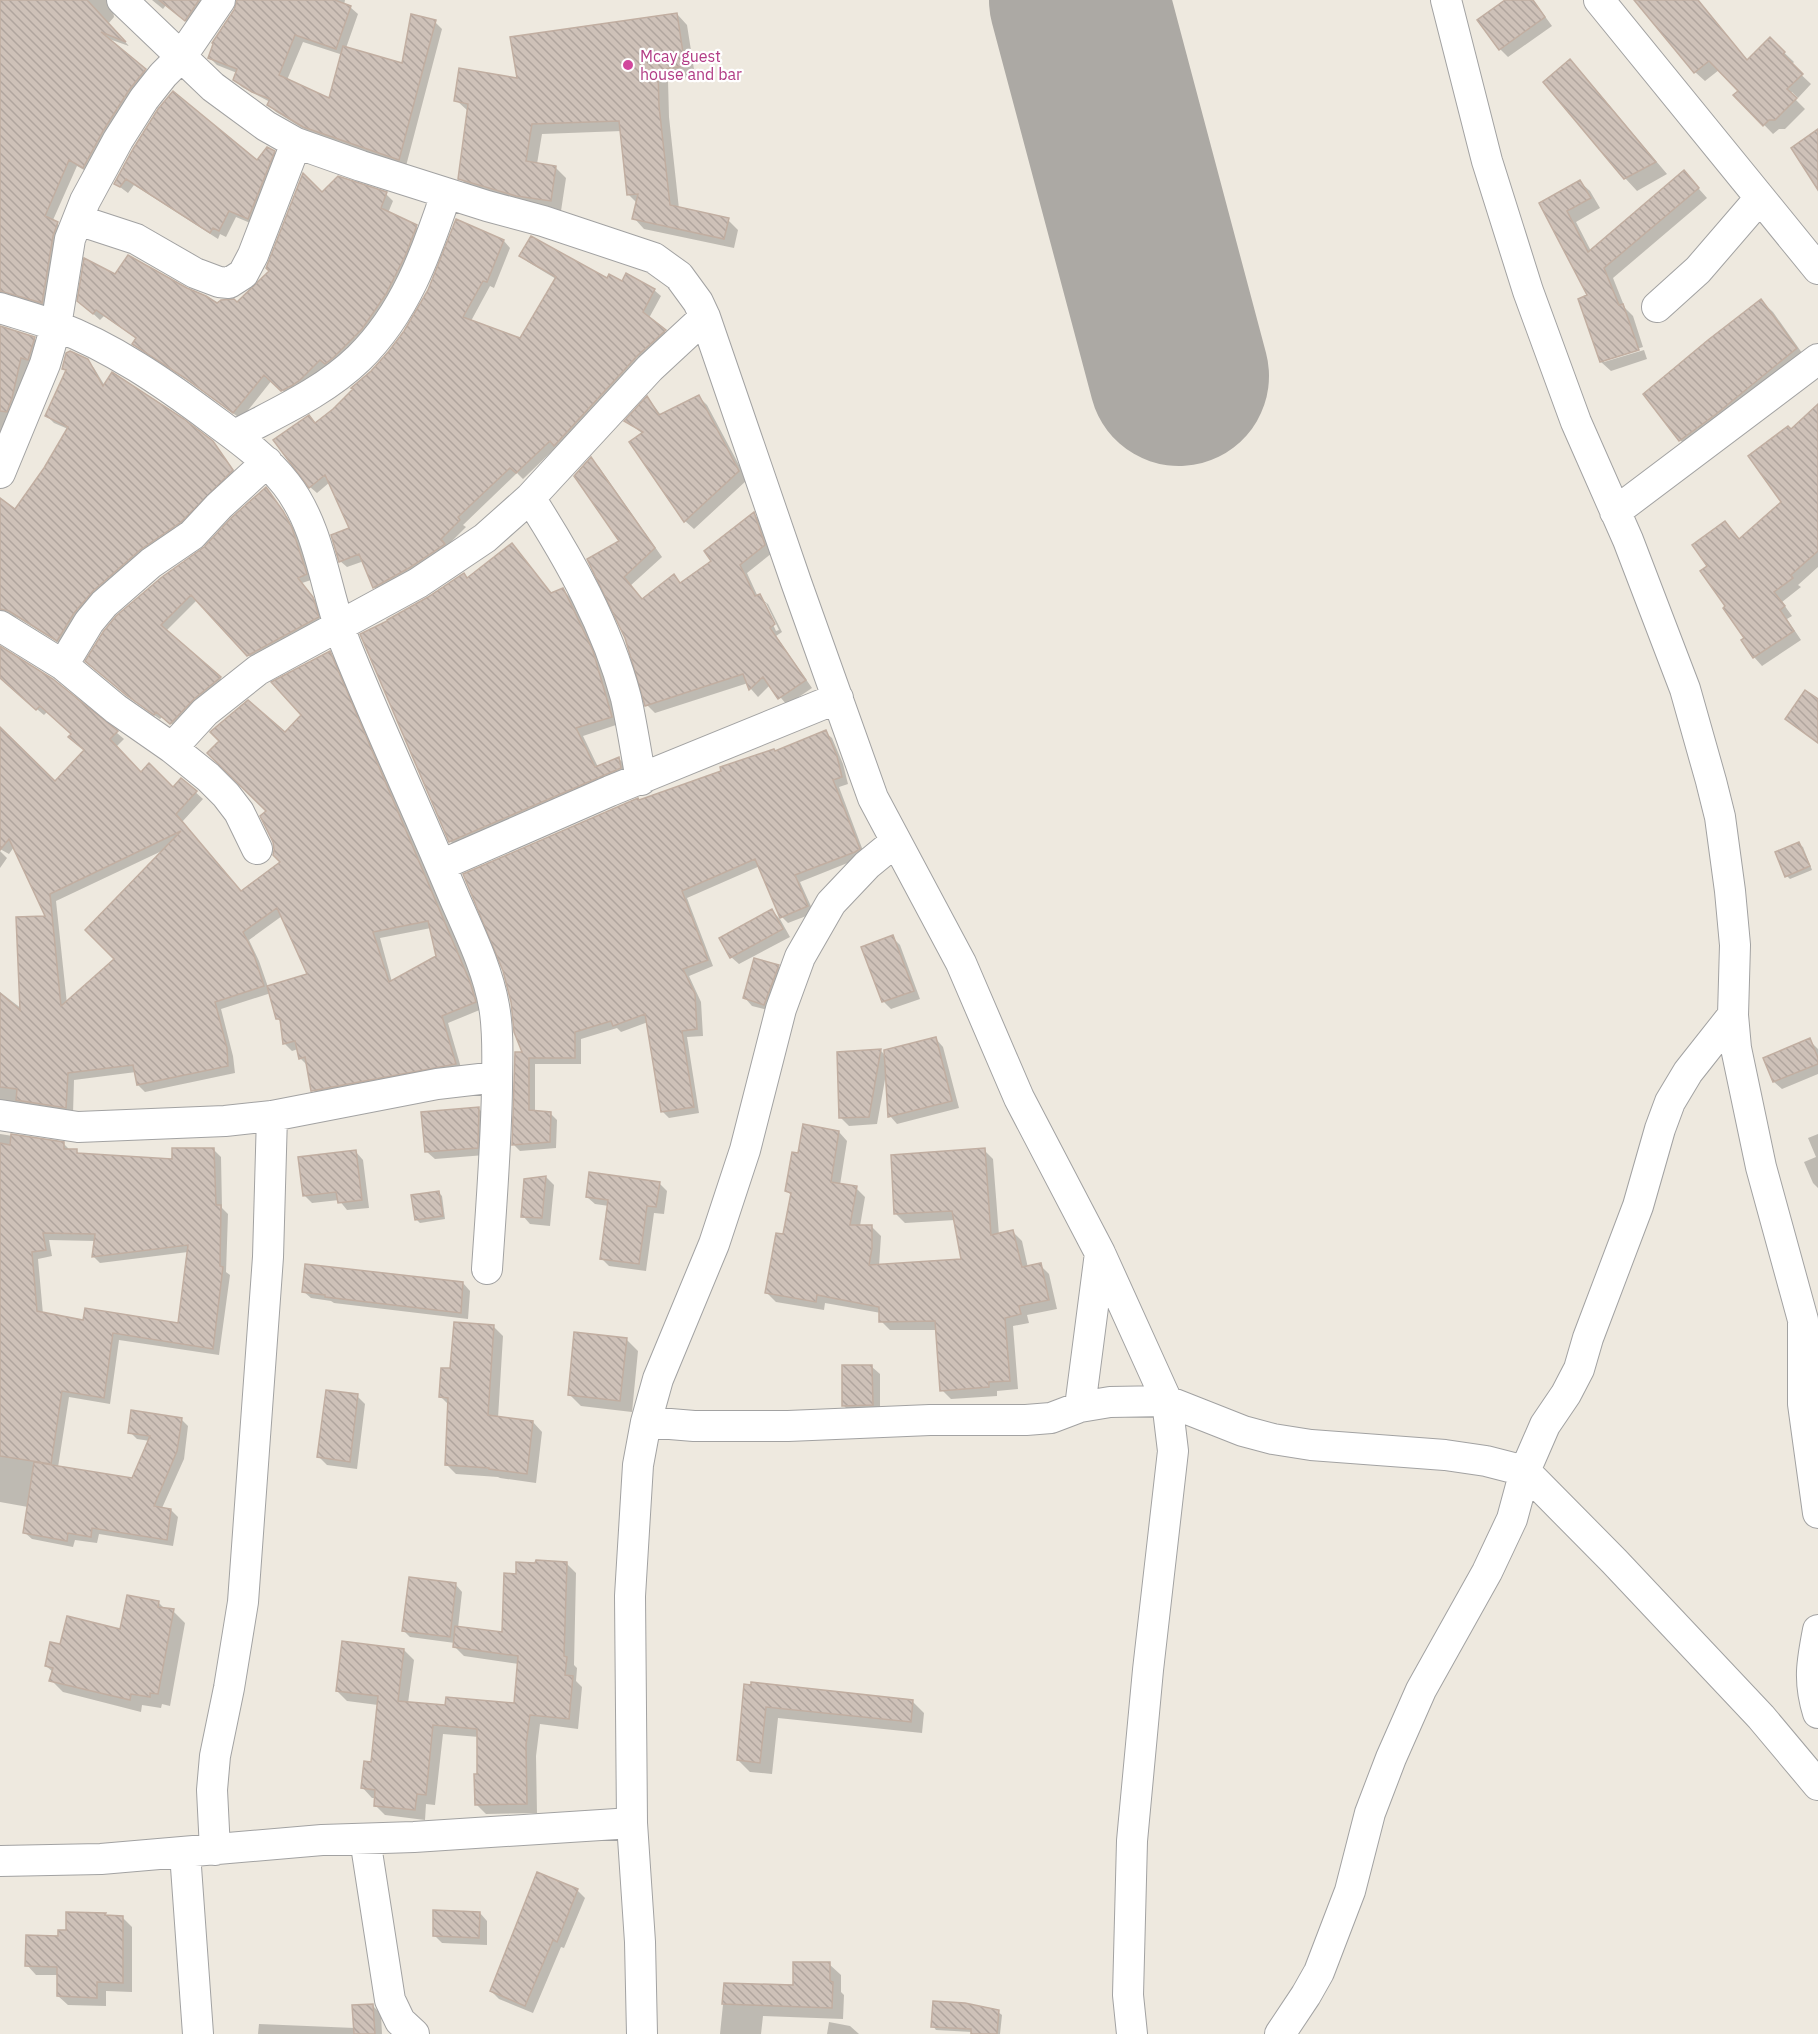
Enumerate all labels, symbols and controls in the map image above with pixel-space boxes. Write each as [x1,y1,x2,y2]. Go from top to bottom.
place label: Mcay guest house and bar [640,46,742,84]
marker: Mcay guest house and bar [621,58,635,72]

